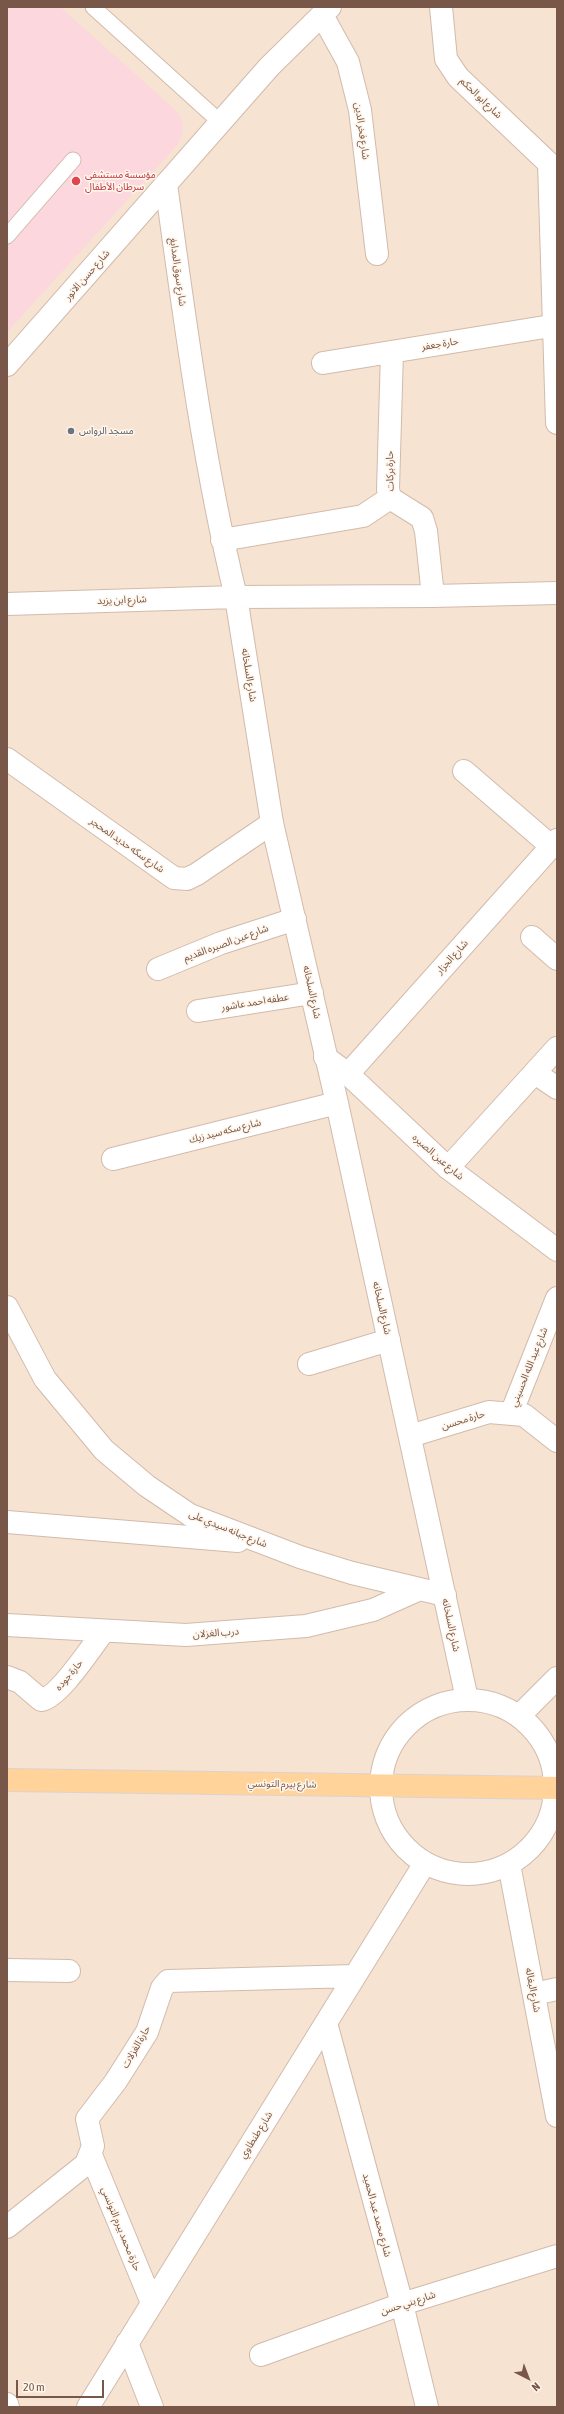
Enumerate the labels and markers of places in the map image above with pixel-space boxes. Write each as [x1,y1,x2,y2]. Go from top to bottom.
place label: مؤسسة مستشفى سرطان الأطفال [85,169,156,192]
marker: مؤسسة مستشفى سرطان الأطفال [70,175,82,187]
place label: مسجد الرواس [79,425,134,437]
marker: مسجد الرواس [66,426,76,436]

